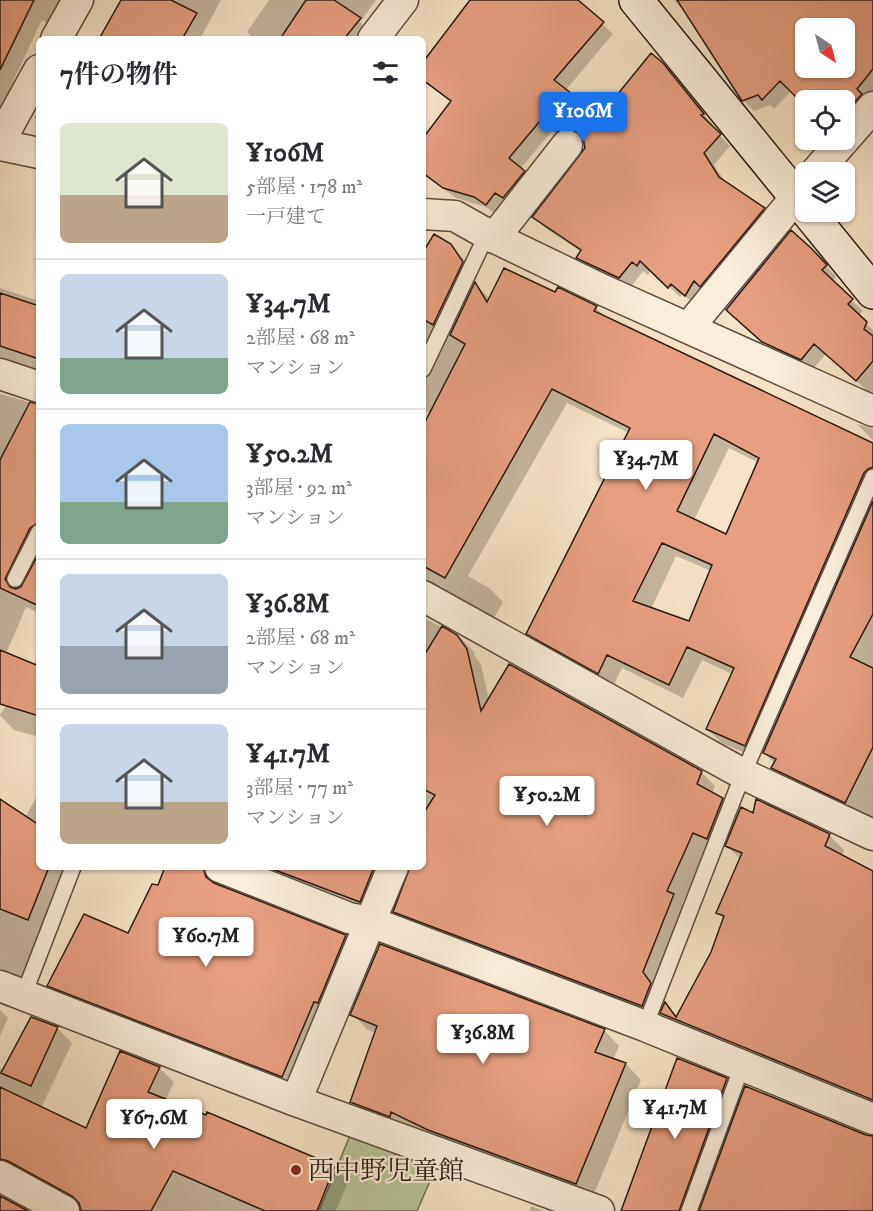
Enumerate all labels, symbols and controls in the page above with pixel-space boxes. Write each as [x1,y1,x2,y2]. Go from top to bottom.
north arrow [795,18,855,78]
map controls [795,18,855,222]
icon: filters [369,56,402,89]
text: 7件の物件 [60,59,178,92]
button: locate [795,90,855,150]
pin: ¥106M [541,92,625,143]
text: ¥106M [553,99,613,124]
text: ¥106M [246,137,324,170]
icon: home [108,147,180,219]
button: layers [795,162,855,222]
text: 5部屋 · 178 m² [246,175,362,200]
text: 一戸建て [246,205,326,230]
text: ¥34.7M [246,288,331,321]
icon: home [108,298,180,370]
text: 2部屋 · 68 m² [246,326,355,351]
text: マンション [246,356,345,381]
text: ¥50.2M [246,438,333,471]
pin: ¥34.7M [597,440,695,491]
text: ¥34.7M [613,447,679,472]
icon: home [108,448,180,520]
text: 3部屋 · 92 m² [246,476,352,501]
text: マンション [246,506,345,531]
text: ¥36.8M [246,588,330,621]
icon: home [108,598,180,670]
text: 2部屋 · 68 m² [246,626,355,651]
text: マンション [246,656,345,681]
text: ¥41.7M [246,738,330,771]
icon: home [108,748,180,820]
text: 3部屋 · 77 m² [246,776,353,801]
pin: ¥50.2M [498,776,596,827]
text: ¥50.2M [514,783,580,808]
text: マンション [246,806,345,831]
pin: ¥60.7M [157,917,255,968]
text: ¥60.7M [173,924,239,949]
pin: ¥36.8M [434,1014,532,1065]
text: ¥36.8M [451,1021,515,1046]
pin: ¥41.7M [626,1089,724,1140]
text: ¥41.7M [643,1096,707,1121]
pin: ¥67.6M [105,1099,203,1150]
text: ¥67.6M [120,1106,188,1131]
place label: 西中野児童館 [308,1155,464,1188]
marker: 西中野児童館 [289,1163,303,1177]

